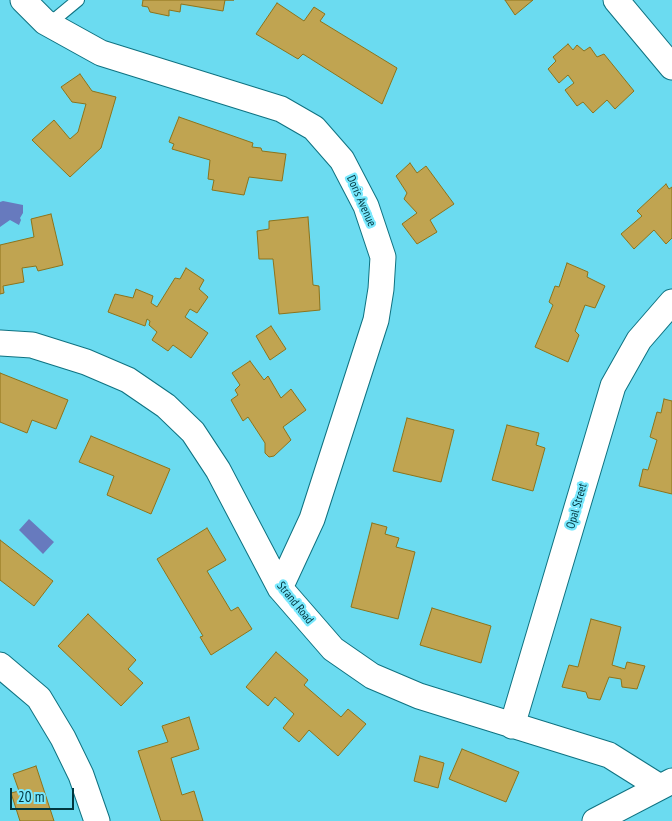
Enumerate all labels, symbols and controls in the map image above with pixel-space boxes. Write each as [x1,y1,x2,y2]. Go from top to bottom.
street label: Doris Avenue [343,173,379,229]
street label: Opal Street [564,482,590,530]
street label: Strand Road [274,579,316,627]
scale bar [12,778,76,810]
text: 20 m [18,787,44,806]

